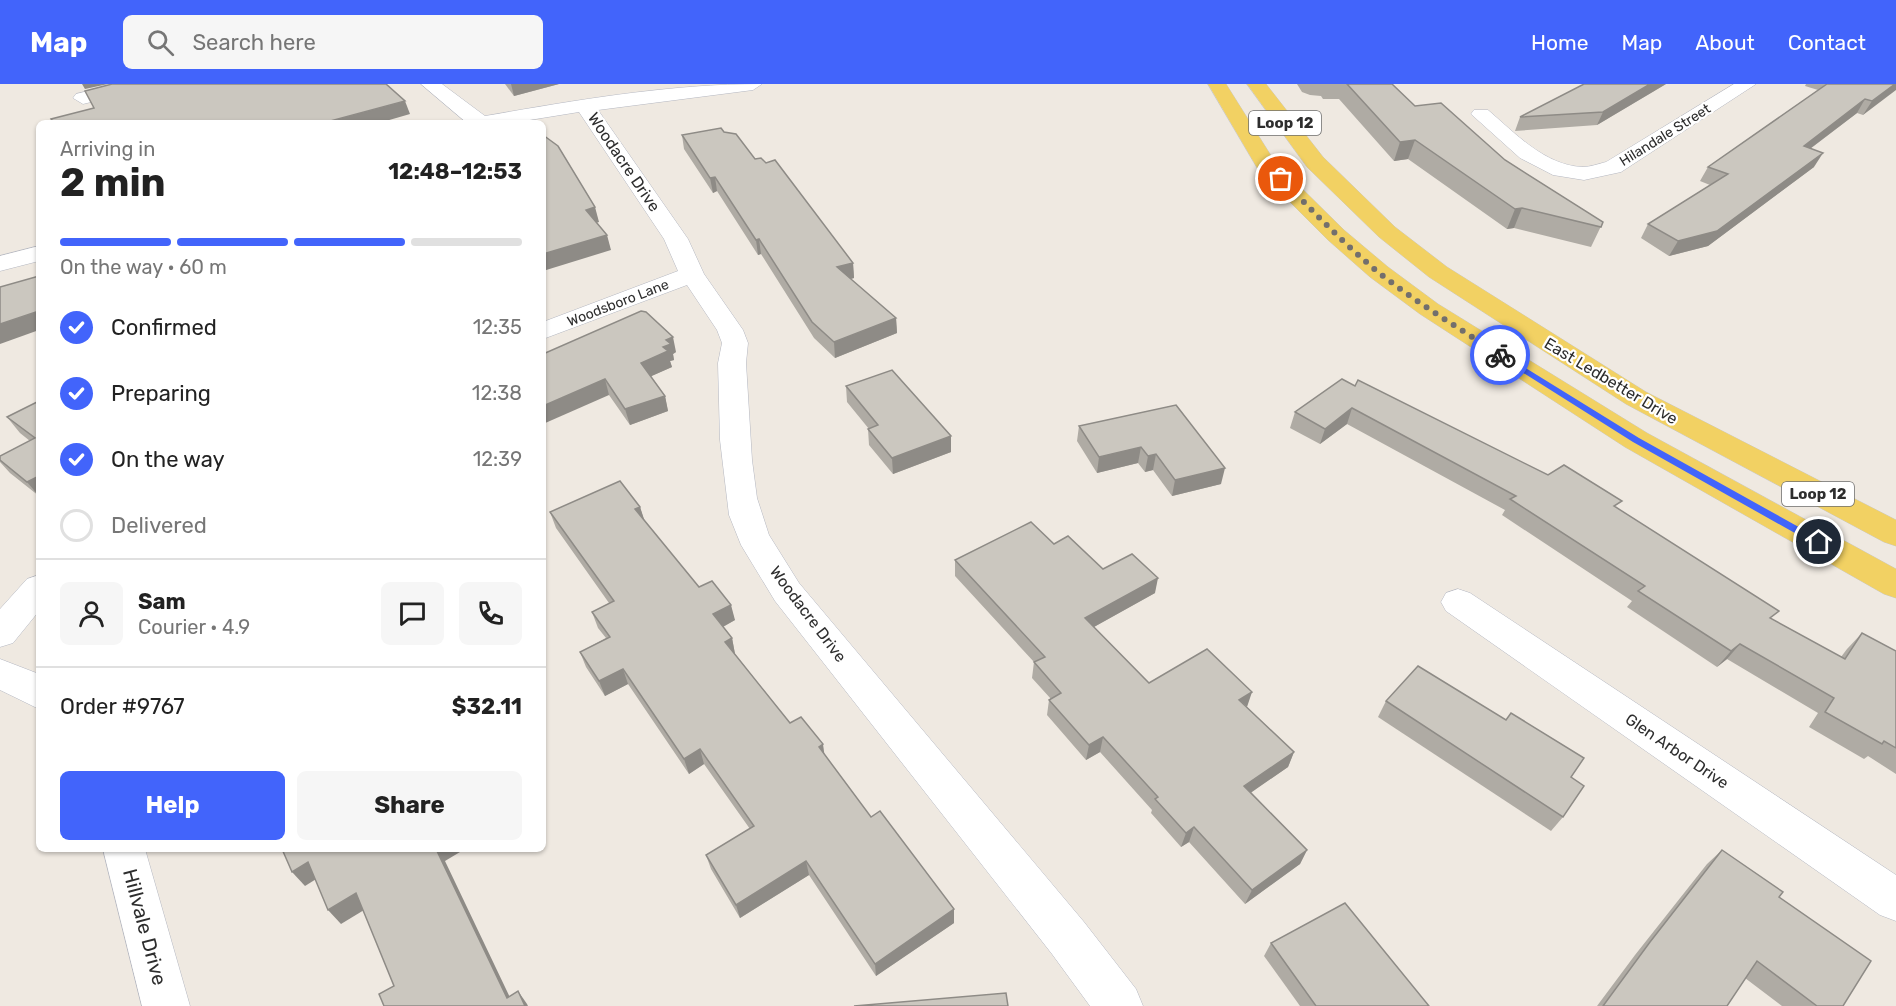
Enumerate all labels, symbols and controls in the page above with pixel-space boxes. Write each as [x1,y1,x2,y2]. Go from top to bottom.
search box [123,15,543,69]
text: Map [30,26,87,59]
icon: search [144,26,177,59]
text: Search here [192,29,316,56]
text: Home [1531,30,1588,55]
text: Map [1621,30,1662,55]
text: About [1695,30,1755,55]
text: Contact [1788,30,1866,55]
street label: Hilandale Street [1616,100,1714,170]
street label: Woodacre Drive [584,109,664,215]
road number: Loop 12 [1249,111,1321,135]
text: Arriving in [60,137,155,161]
pin [1255,153,1306,204]
text: 12:48–12:53 [388,158,522,185]
text: 2 min [60,160,166,206]
icon: bag [1264,162,1297,195]
text: On the way · 60 m [60,255,227,279]
street label: Woodsboro Lane [565,276,671,330]
icon: check [60,311,93,344]
text: Confirmed [111,314,217,341]
text: 12:35 [473,315,522,339]
courier [1470,325,1530,385]
street label: East Ledbetter Drive [1541,334,1681,428]
icon: bike [1484,339,1517,372]
icon: check [60,377,93,410]
text: Preparing [111,380,211,407]
text: 12:38 [472,381,522,405]
icon: check [60,443,93,476]
text: On the way [111,446,225,473]
text: 12:39 [473,447,522,471]
road number: Loop 12 [1782,482,1854,506]
text: Delivered [111,512,207,539]
pin [1793,516,1844,567]
icon: home [1802,525,1835,558]
street label: Woodacre Drive [766,562,850,666]
button: person [60,582,123,645]
button: chat [381,582,444,645]
button: phone [459,582,522,645]
text: Sam [138,588,186,615]
text: Courier · 4.9 [138,615,250,639]
text: Order #9767 [60,693,185,720]
text: $32.11 [452,693,522,720]
street label: Glen Arbor Drive [1622,709,1732,793]
button: Help [60,771,285,840]
button: Share [297,771,522,840]
street label: Hillvale Drive [118,866,172,988]

